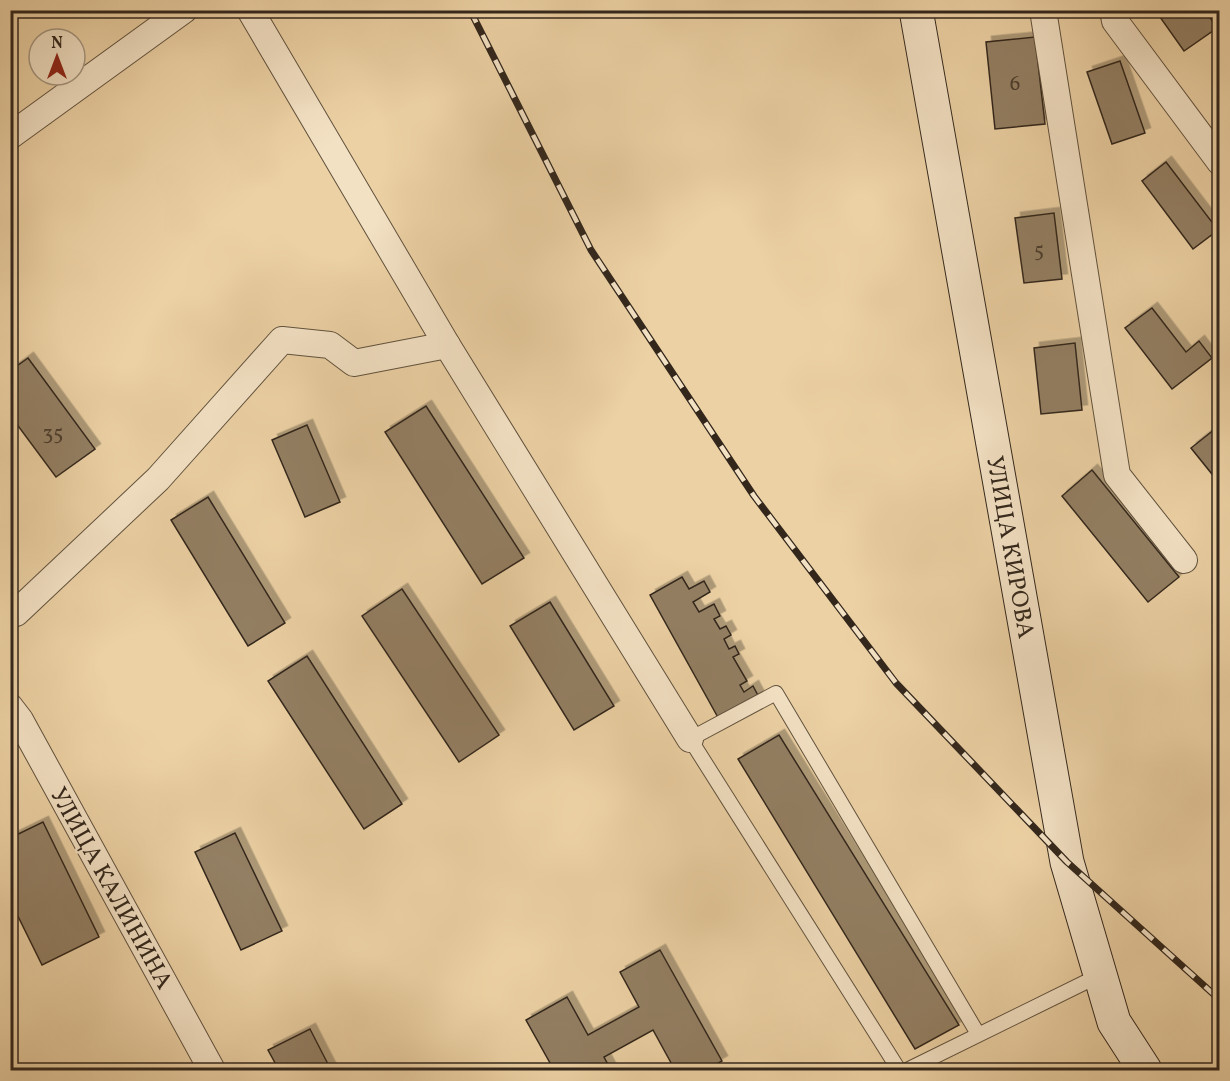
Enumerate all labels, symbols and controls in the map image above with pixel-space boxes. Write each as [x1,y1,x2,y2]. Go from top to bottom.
north arrow [27,27,87,87]
text: N [51,33,63,55]
house number: 6 [1010,70,1020,99]
house number: 5 [1034,236,1044,265]
house number: 35 [43,419,63,448]
street label: УЛИЦА КИРОВА [976,453,1042,641]
street label: УЛИЦА КАЛИНИНА [41,782,180,996]

